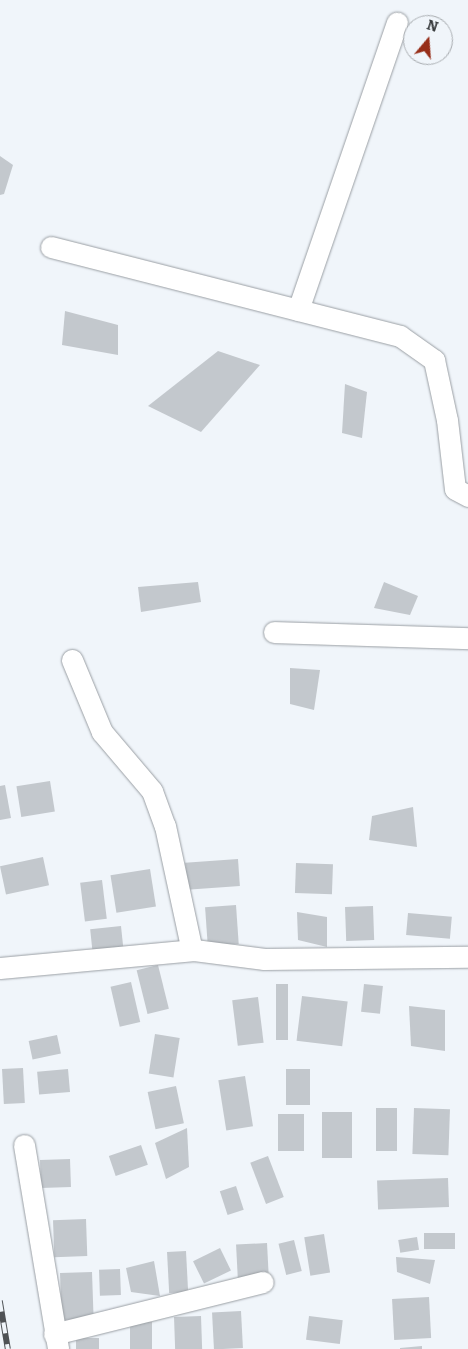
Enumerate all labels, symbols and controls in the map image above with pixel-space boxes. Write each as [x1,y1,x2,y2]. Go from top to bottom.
north arrow [403,15,453,65]
text: N [425,16,440,36]

